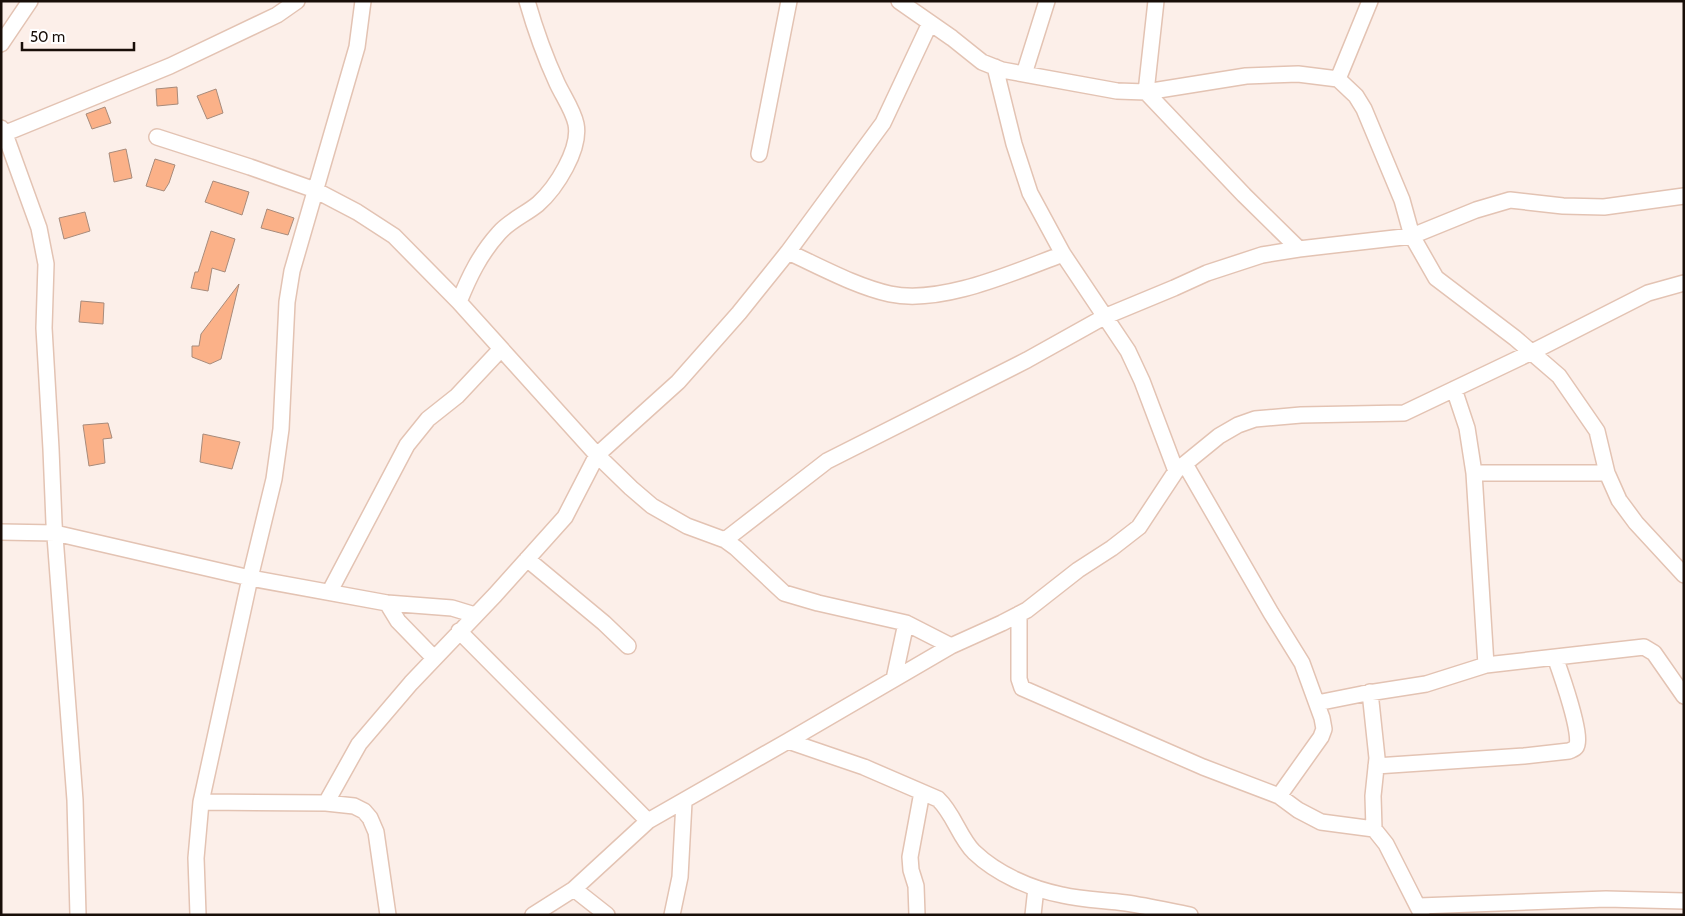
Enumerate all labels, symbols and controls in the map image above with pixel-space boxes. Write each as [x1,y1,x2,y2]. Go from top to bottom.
scale bar [22,20,135,52]
text: 50 m [30,28,65,46]

